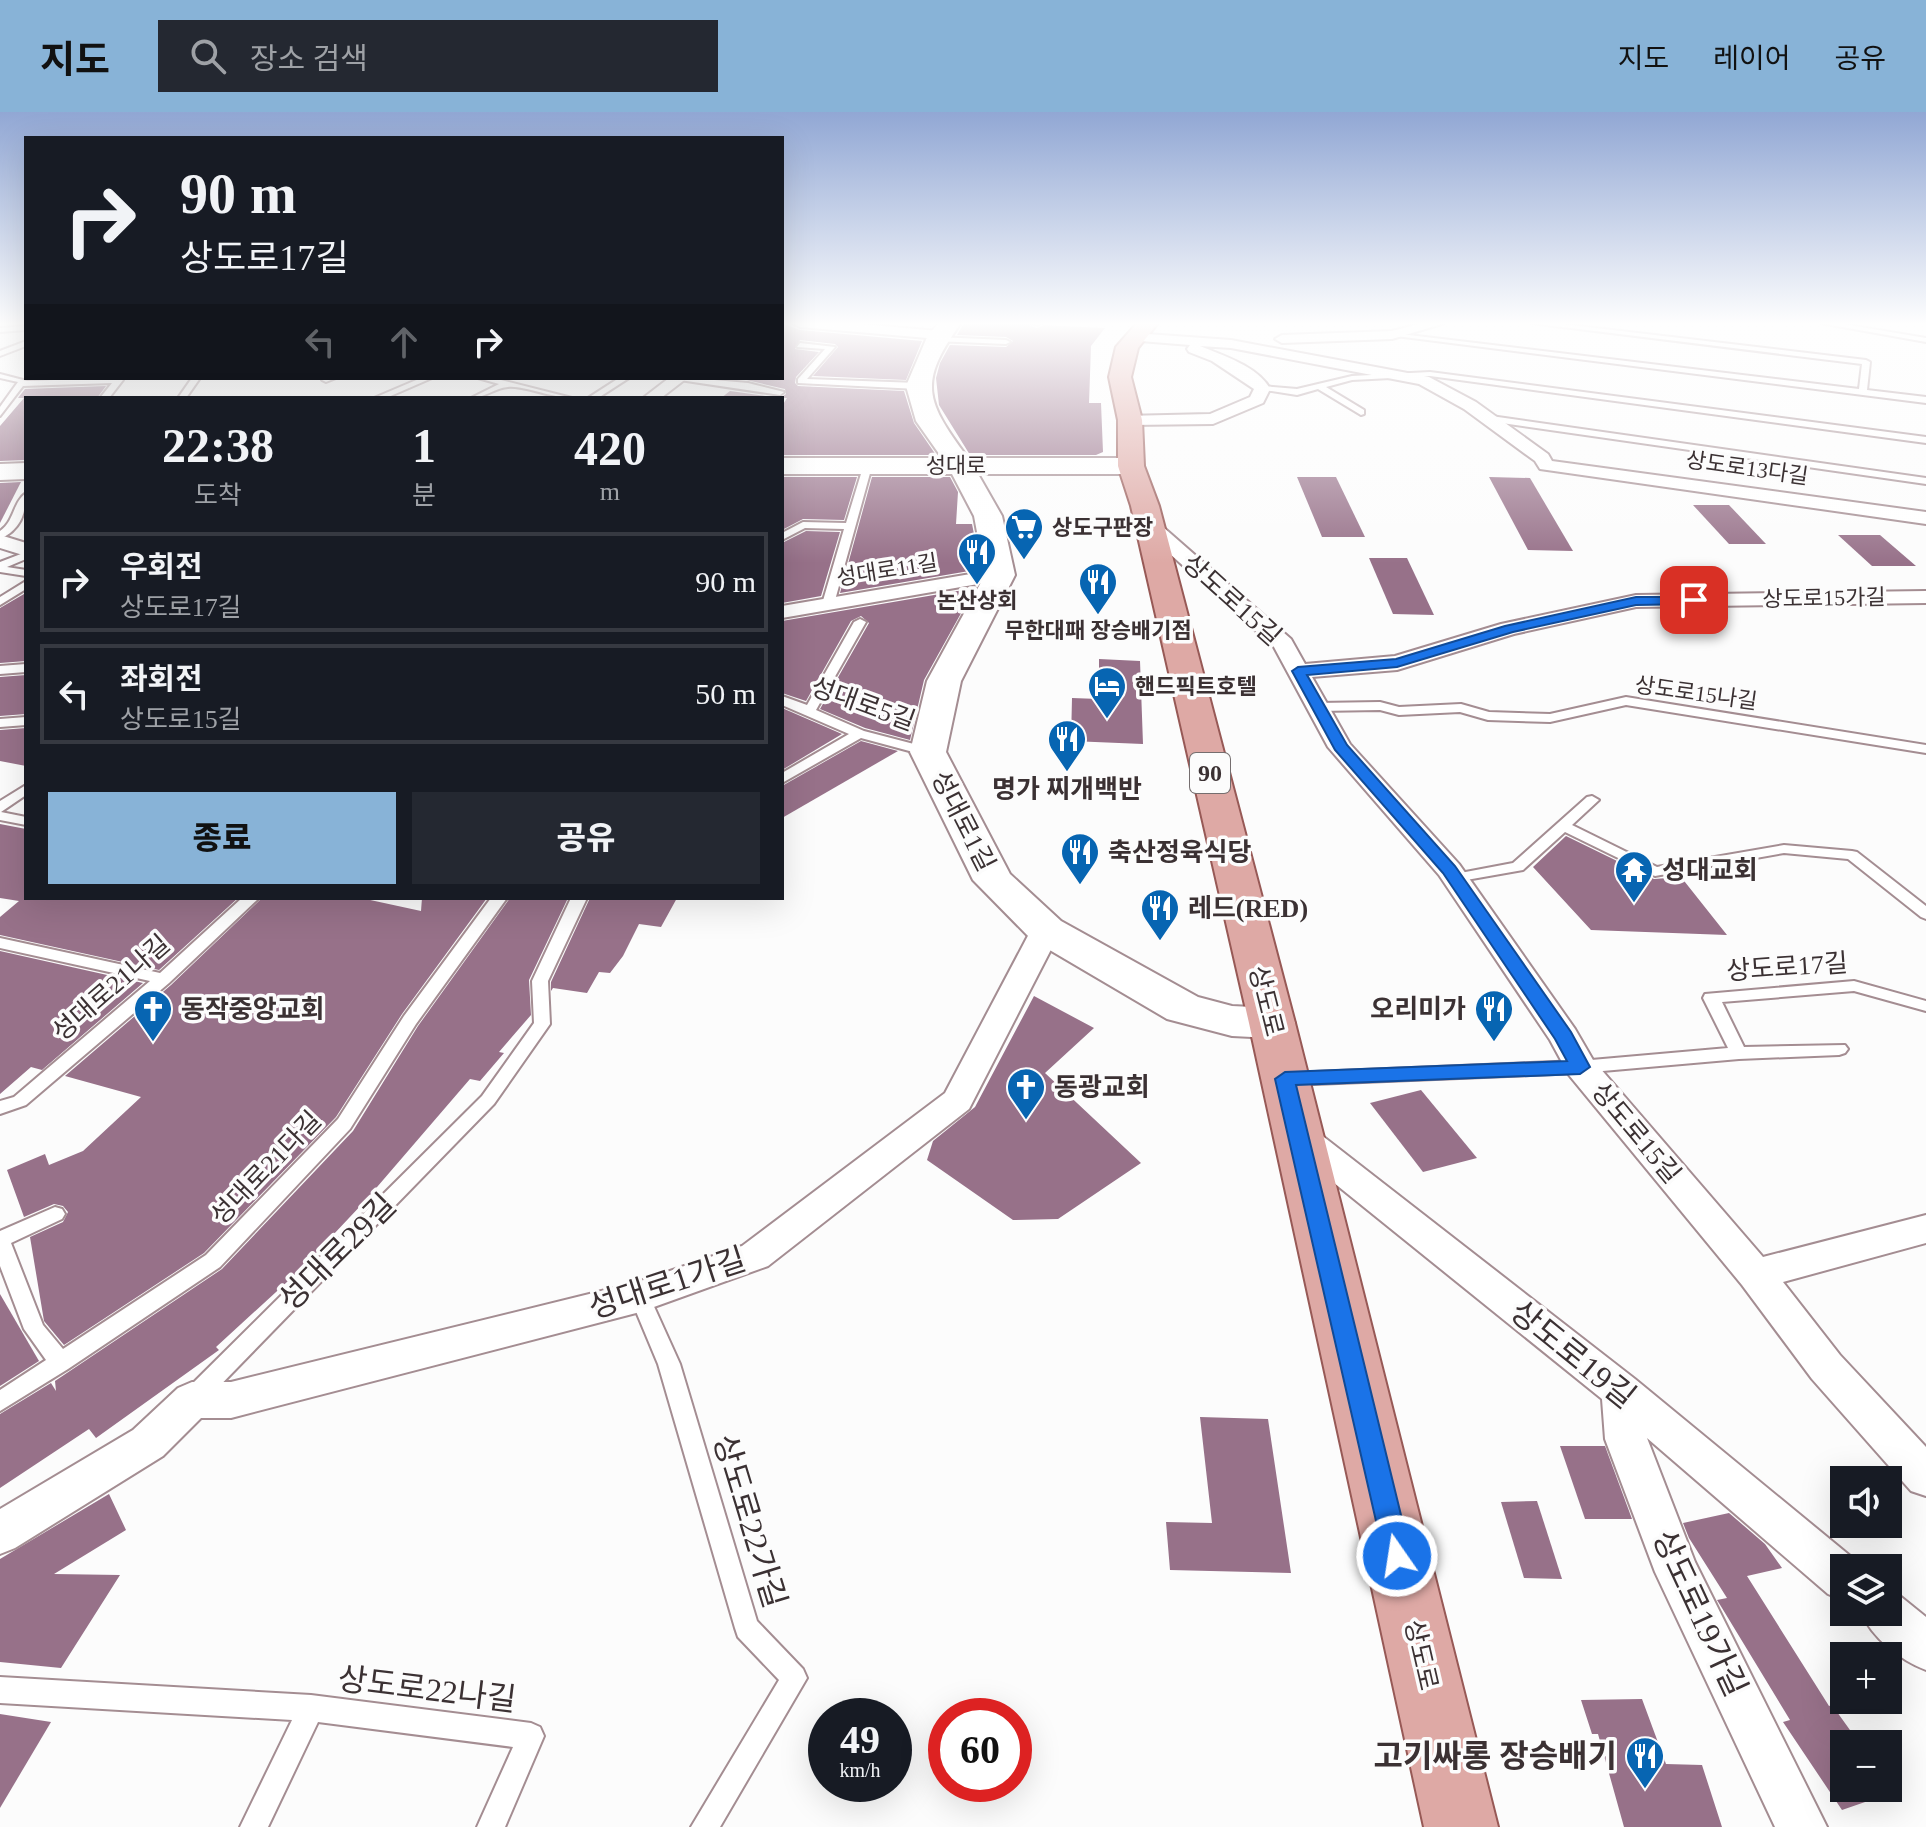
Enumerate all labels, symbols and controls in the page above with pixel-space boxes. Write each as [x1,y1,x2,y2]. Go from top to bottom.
search box [158,20,718,92]
icon: search [186,34,230,78]
text: 지도 [40,39,110,81]
text: 장소 검색 [250,42,368,75]
text: 지도 [1618,43,1669,74]
text: 레이어 [1713,43,1790,74]
text: 공유 [1834,43,1886,74]
text: 90 m [180,163,297,225]
icon: right [48,168,152,272]
text: 상도로17길 [180,238,348,278]
icon: left [298,320,342,364]
icon: ahead [382,320,426,364]
icon: right [466,320,510,364]
text: 22:38 [162,419,274,472]
text: 1 [412,419,436,472]
text: 420 [574,422,646,475]
street label: 상도로13다길 [1684,447,1810,489]
street label: 성대로 [926,453,986,478]
text: m [600,477,620,506]
text: 도착 [194,481,242,510]
text: 분 [412,481,436,510]
supermarket icon: 상도구판장 [1003,506,1045,561]
place label: 상도구판장 [1052,515,1153,540]
restaurant icon: 논산상회 [956,531,998,586]
street label: 상도로15길 [1177,549,1287,651]
text: 우회전 [120,550,203,583]
street label: 성대로11길 [835,550,939,590]
icon: right [52,560,96,604]
restaurant icon: 무한대패 장승배기점 [1077,561,1119,616]
text: 90 m [695,565,756,598]
pin [1660,566,1728,634]
icon: arrive [1672,578,1716,622]
street label: 상도로15가길 [1762,584,1886,612]
place label: 논산상회 [937,588,1017,613]
text: 상도로17길 [120,593,242,622]
place label: 무한대패 장승배기점 [1004,618,1192,643]
text: 좌회전 [120,662,203,695]
hotel icon: 핸드픽트호텔 [1086,665,1128,720]
icon: left [52,672,96,716]
street label: 성대로5길 [807,672,919,736]
street label: 상도로15나길 [1633,672,1759,714]
place label: 핸드픽트호텔 [1135,674,1256,699]
text: 50 m [695,677,756,710]
text: 상도로15길 [120,705,242,734]
restaurant icon: 명가 찌개백반 [1046,718,1088,773]
road number: 90 [1190,753,1230,793]
street label: 성대로1길 [925,766,1001,876]
place label: 명가 찌개백반 [992,775,1142,804]
button: 종료 [48,792,396,884]
button: 공유 [412,792,760,884]
restaurant icon: 축산정육식당 [1059,831,1101,886]
place label: 축산정육식당 [1108,838,1252,867]
temple icon: 성대교회 [1613,849,1655,904]
place label: 성대교회 [1662,856,1758,885]
restaurant icon: 레드(RED) [1139,887,1181,942]
place label: 레드(RED) [1188,894,1308,923]
street label: 성대로21나길 [47,929,175,1047]
street label: 상도로17길 [1725,948,1849,986]
street label: 상도로 [1243,963,1289,1039]
church icon: 동작중앙교회 [132,988,174,1043]
restaurant icon: 오리미가 [1473,988,1515,1043]
place label: 동작중앙교회 [181,995,325,1024]
place label: 오리미가 [1370,995,1466,1024]
church icon: 동광교회 [1005,1066,1047,1121]
place label: 동광교회 [1054,1073,1150,1102]
street label: 상도로15길 [1586,1077,1686,1189]
street label: 성대로21다길 [205,1106,327,1230]
street label: 성대로29길 [271,1186,403,1318]
street label: 성대로1가길 [584,1241,750,1325]
street label: 상도로19길 [1503,1293,1643,1415]
street label: 상도로22가길 [707,1430,793,1612]
map controls [1830,1466,1902,1802]
button: sound [1830,1466,1902,1538]
position arrow [1355,1514,1439,1598]
street label: 상도로19가길 [1646,1524,1754,1702]
button: layers [1830,1554,1902,1626]
street label: 상도로 [1399,1617,1443,1693]
button: + [1830,1642,1902,1714]
street label: 상도로22나길 [336,1660,518,1718]
speed limit sign: 60 [928,1698,1032,1802]
text: 49 [840,1717,880,1762]
button: − [1830,1730,1902,1802]
restaurant icon: 고기싸롱 장승배기 [1624,1735,1666,1790]
place label: 고기싸롱 장승배기 [1373,1738,1617,1774]
text: km/h [839,1759,881,1781]

